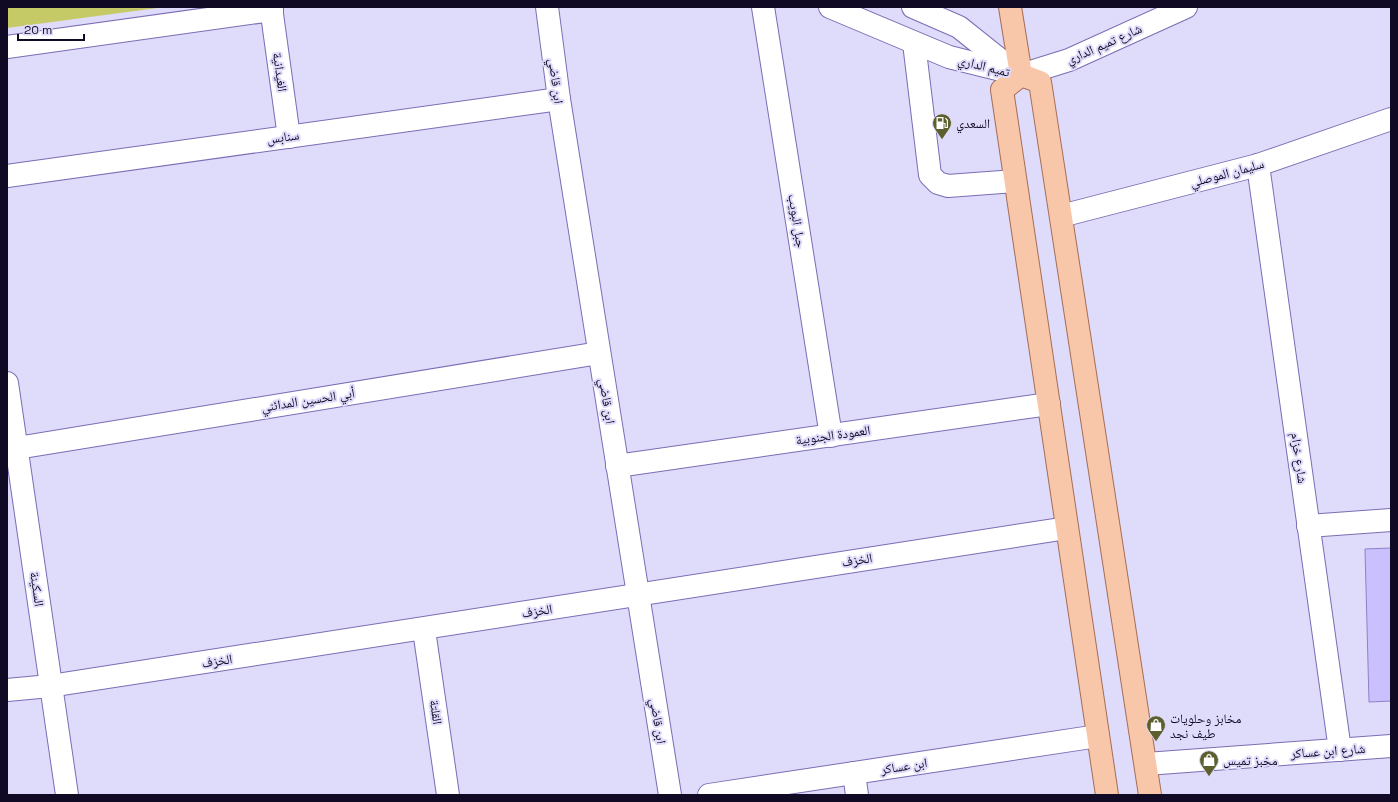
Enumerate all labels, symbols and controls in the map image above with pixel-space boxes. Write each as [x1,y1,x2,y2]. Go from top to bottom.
scale bar [18,16,84,42]
street label: شارع تميم الداري [1064,20,1145,70]
text: 20 m [24,22,52,38]
street label: الغيدانية [269,51,291,93]
street label: تميم الداري [956,51,1012,83]
street label: ابن قاضي [543,57,567,105]
fuel station icon: السعدي [931,112,953,140]
place label: السعدي [956,115,990,134]
street label: سنابس [266,126,300,148]
street label: سليمان الموصلي [1188,155,1266,193]
street label: جبل البويب [784,193,810,249]
street label: ابن قاضي [593,377,619,425]
street label: أبي الحسين المدائني [260,384,356,418]
street label: العمودة الجنوبية [795,421,871,449]
street label: شارع خزام [1286,432,1311,485]
street label: الخزف [840,549,874,571]
street label: السكينة [26,571,48,607]
street label: الخزف [520,600,554,622]
street label: الخزف [200,650,234,672]
street label: ابن قاضي [644,697,670,745]
street label: القلتة [426,699,446,725]
place label: مخابز وحلويات طيف نجد [1170,710,1242,742]
shop icon: مخابز وحلويات طيف نجد [1145,714,1167,742]
street label: شارع ابن عساكر [1289,740,1366,763]
shop icon: مخبز تميس [1198,749,1220,777]
place label: مخبز تميس [1223,752,1278,769]
street label: ابن عساكر [879,754,928,778]

